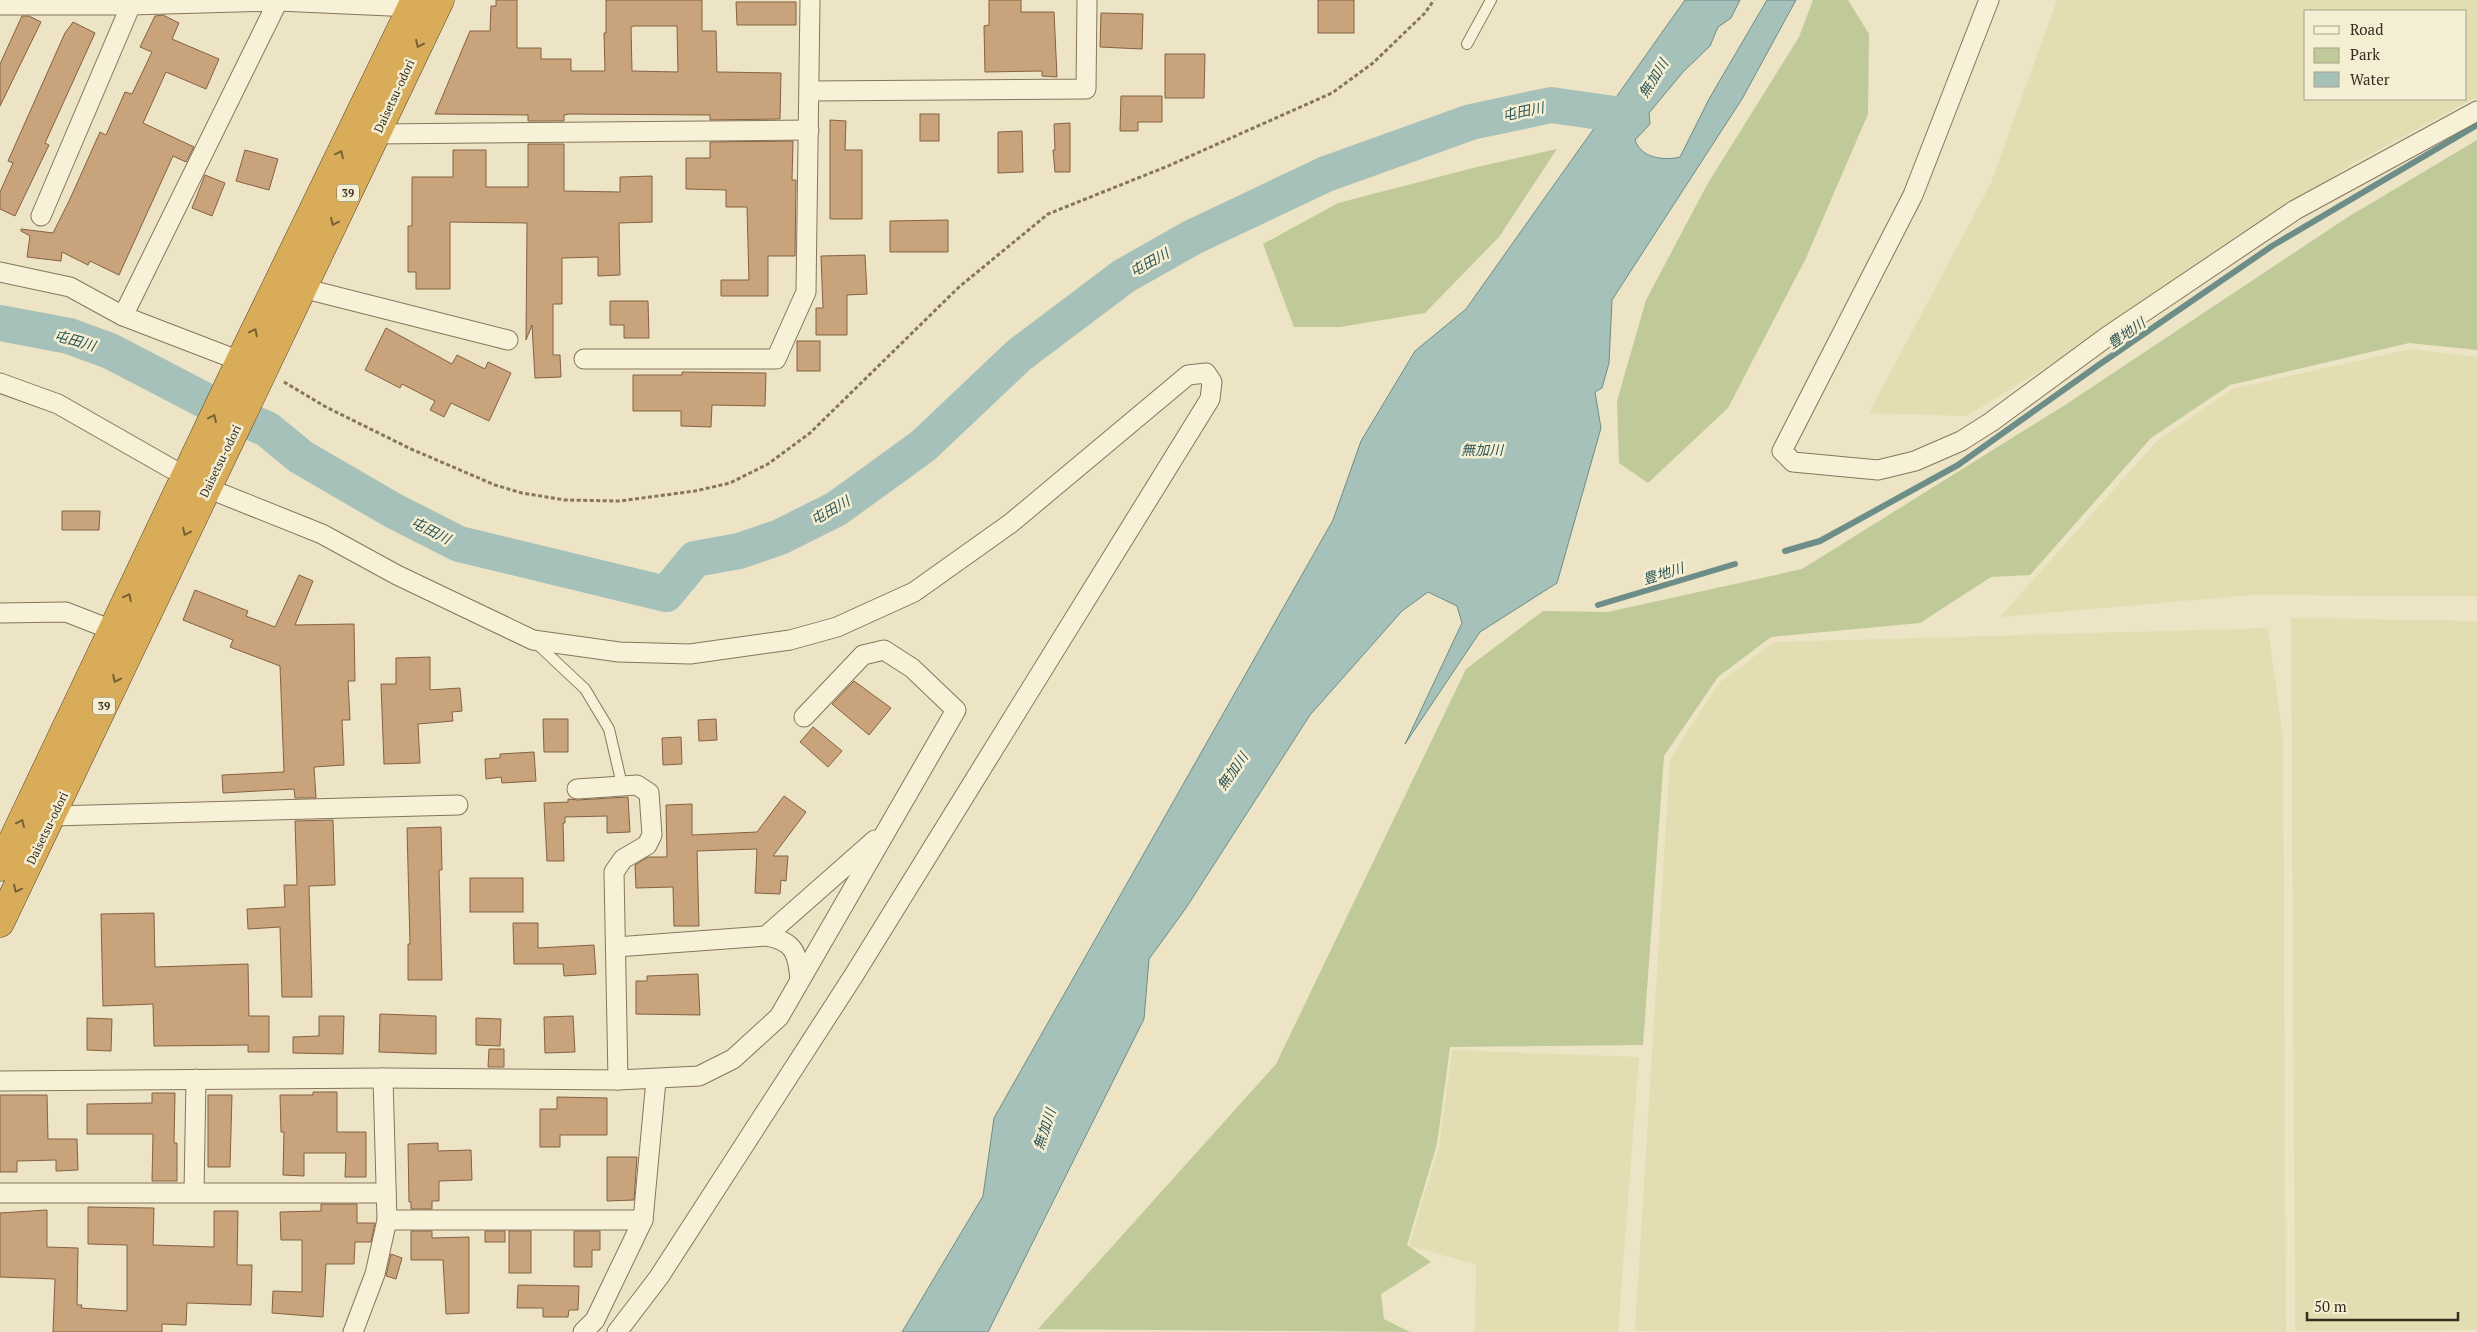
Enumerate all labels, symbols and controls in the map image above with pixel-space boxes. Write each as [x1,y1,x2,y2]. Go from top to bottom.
legend [2304,10,2467,100]
text: Road [2350,19,2383,39]
one-way arrow [415,39,425,48]
text: Park [2350,44,2380,64]
water label: 無加川 [1634,53,1673,101]
street label: Daisetsu-odori [370,57,418,135]
text: Water [2350,69,2390,89]
water label: 屯田川 [1500,97,1547,125]
one-way arrow [334,151,344,160]
road number: 39 [337,184,359,202]
one-way arrow [330,217,340,226]
water label: 屯田川 [1126,243,1174,280]
water label: 豊地川 [2103,312,2150,353]
water label: 屯田川 [52,325,100,355]
one-way arrow [247,328,258,337]
one-way arrow [206,414,217,423]
street label: Daisetsu-odori [196,422,244,500]
water label: 無加川 [1461,440,1505,459]
water label: 屯田川 [807,490,855,529]
water label: 屯田川 [408,512,456,549]
one-way arrow [182,527,192,536]
water label: 豊地川 [1640,557,1688,588]
one-way arrow [122,593,132,602]
one-way arrow [112,674,123,683]
road number: 39 [93,698,115,714]
water label: 無加川 [1212,747,1253,794]
street label: Daisetsu-odori [23,789,71,867]
one-way arrow [15,819,25,828]
one-way arrow [13,884,23,893]
water label: 無加川 [1028,1104,1060,1152]
scale bar [2307,1290,2458,1322]
text: 50 m [2314,1296,2347,1316]

